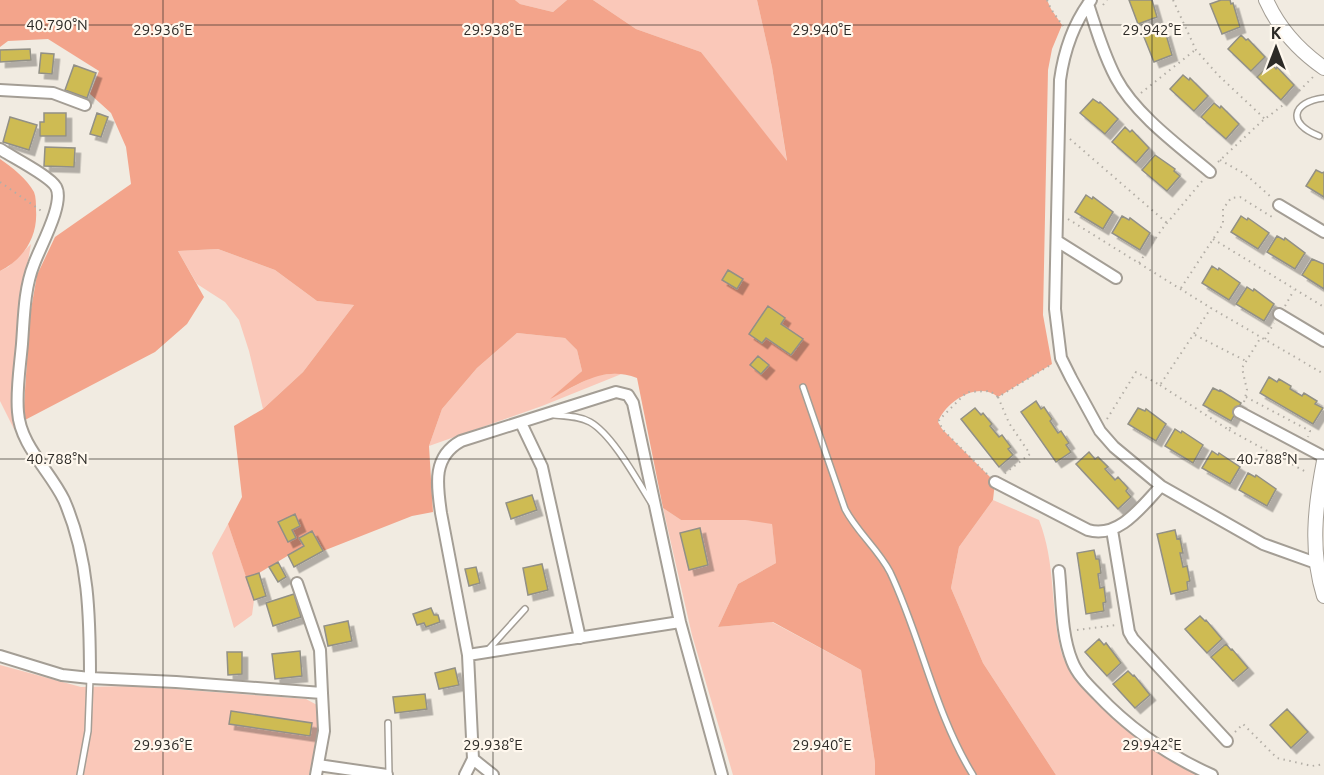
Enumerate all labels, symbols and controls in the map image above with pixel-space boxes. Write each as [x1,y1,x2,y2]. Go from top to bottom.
text: 40.790°N [26,16,88,33]
north arrow [1246,18,1306,78]
text: 29.936°E [133,21,193,38]
text: 29.938°E [463,21,523,38]
text: 29.940°E [792,21,852,38]
text: 29.942°E [1122,21,1182,38]
text: K [1271,24,1282,42]
text: 40.788°N [26,450,88,467]
text: 40.788°N [1236,450,1298,467]
text: 29.936°E [133,736,193,753]
text: 29.938°E [463,736,523,753]
text: 29.940°E [792,736,852,753]
text: 29.942°E [1122,736,1182,753]

